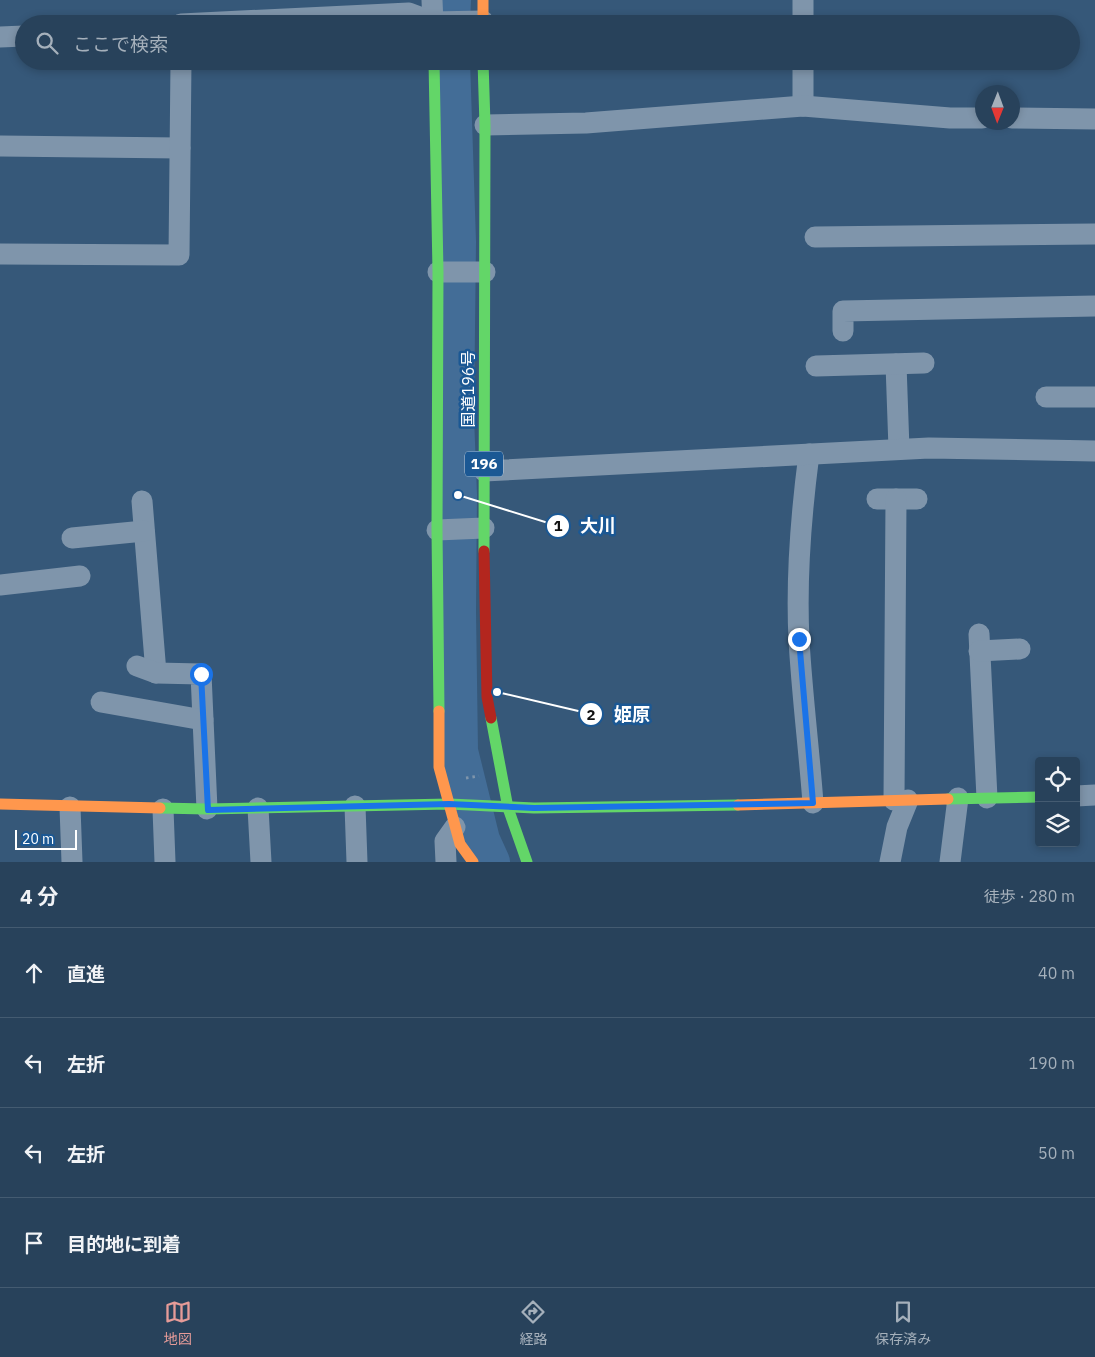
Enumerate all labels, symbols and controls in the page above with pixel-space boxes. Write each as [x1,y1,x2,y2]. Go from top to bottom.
search box [15,15,1080,70]
icon: search [33,29,61,57]
text: ここで検索 [73,32,168,56]
north arrow [975,85,1020,130]
street label: 国道196号 [458,351,478,427]
road number: 196 [465,452,503,476]
callout: 大川 [545,509,626,542]
text: 大川 [580,514,616,537]
text: 1 [553,516,563,535]
route end [788,628,811,651]
route start [190,663,213,686]
callout: 姫原 [579,698,660,731]
text: 姫原 [614,703,650,726]
text: 2 [586,705,596,724]
map controls [1035,757,1080,847]
button: locate [1035,757,1080,802]
button: layers [1035,802,1080,847]
scale bar [15,827,78,850]
text: 20 m [22,830,54,848]
text: 4 分 [20,882,59,910]
text: 徒歩 · 280 m [984,886,1075,906]
icon: ahead [20,959,48,987]
text: 直進 [67,962,105,986]
text: 40 m [1038,963,1075,983]
icon: left [20,1049,48,1077]
text: 左折 [67,1052,105,1076]
text: 190 m [1028,1053,1075,1073]
icon: left [20,1139,48,1167]
text: 左折 [67,1142,105,1166]
text: 50 m [1038,1143,1075,1163]
icon: arrive [20,1229,48,1257]
text: 目的地に到着 [67,1232,181,1256]
tab: 地図 [164,1298,192,1348]
tab: 経路 [519,1298,547,1348]
tab: 保存済み [875,1298,931,1348]

